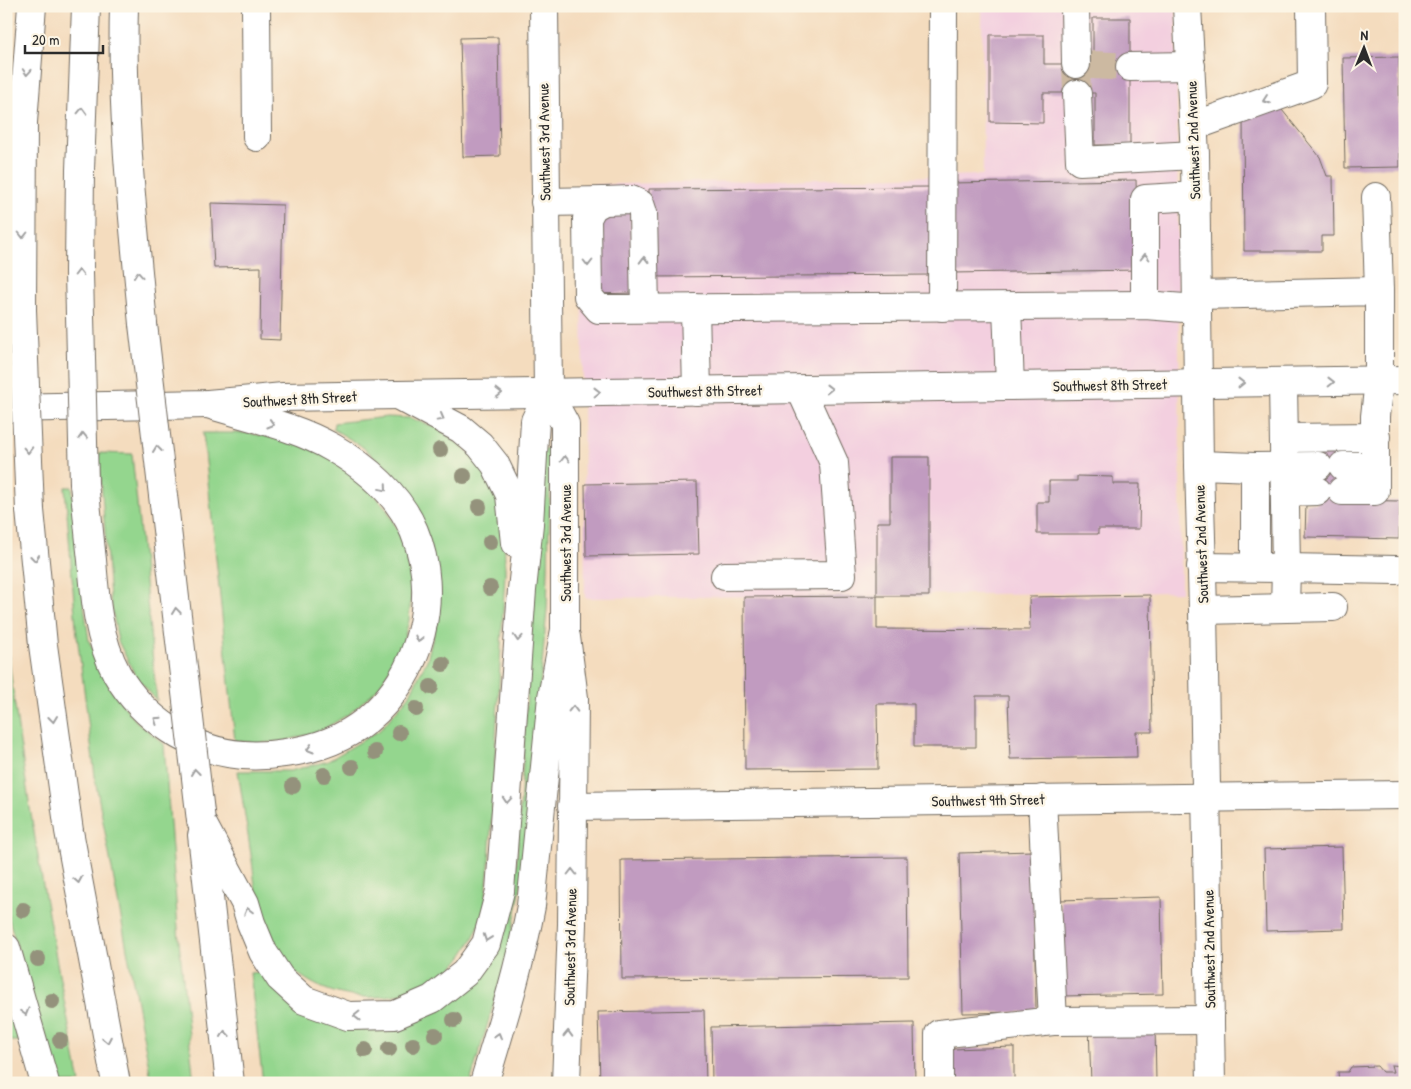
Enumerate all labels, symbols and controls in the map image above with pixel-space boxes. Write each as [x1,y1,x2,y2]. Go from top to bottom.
scale bar [25,22,102,54]
north arrow [1338,22,1388,72]
text: N [1360,25,1369,44]
text: 20 m [32,29,59,50]
one-way arrow [21,69,32,77]
street label: Southwest 2nd Avenue [1180,80,1206,200]
street label: Southwest 3rd Avenue [532,83,556,201]
one-way arrow [1263,95,1271,105]
one-way arrow [76,106,87,114]
one-way arrow [18,231,28,239]
one-way arrow [1140,252,1150,260]
one-way arrow [639,255,650,263]
one-way arrow [583,260,593,267]
one-way arrow [74,269,84,276]
one-way arrow [133,271,144,279]
street label: Southwest 8th Street [1053,373,1168,396]
one-way arrow [1328,377,1335,387]
one-way arrow [1238,378,1245,388]
street label: Southwest 8th Street [648,379,763,402]
one-way arrow [826,384,834,395]
street label: Southwest 8th Street [243,385,358,412]
one-way arrow [594,387,601,397]
one-way arrow [495,388,503,398]
one-way arrow [435,412,444,422]
one-way arrow [267,418,275,428]
one-way arrow [77,431,88,439]
one-way arrow [152,445,163,453]
one-way arrow [22,446,33,454]
one-way arrow [560,455,570,462]
one-way arrow [379,482,388,491]
street label: Southwest 3rd Avenue [555,484,576,602]
street label: Southwest 2nd Avenue [1188,484,1214,604]
one-way arrow [29,554,40,562]
one-way arrow [171,606,182,614]
one-way arrow [414,634,425,643]
one-way arrow [513,635,524,643]
one-way arrow [568,705,579,713]
one-way arrow [47,716,58,724]
one-way arrow [153,717,163,726]
one-way arrow [307,743,315,753]
one-way arrow [190,768,201,776]
street label: Southwest 9th Street [931,789,1046,811]
one-way arrow [501,797,512,805]
one-way arrow [567,867,577,875]
one-way arrow [72,876,82,884]
street label: Southwest 3rd Avenue [558,888,582,1006]
street label: Southwest 2nd Avenue [1197,889,1221,1009]
one-way arrow [243,908,253,916]
one-way arrow [483,933,493,942]
one-way arrow [19,1007,29,1015]
one-way arrow [352,1010,360,1021]
one-way arrow [220,1030,231,1038]
one-way arrow [562,1030,573,1038]
one-way arrow [493,1033,503,1041]
one-way arrow [102,1035,112,1044]

